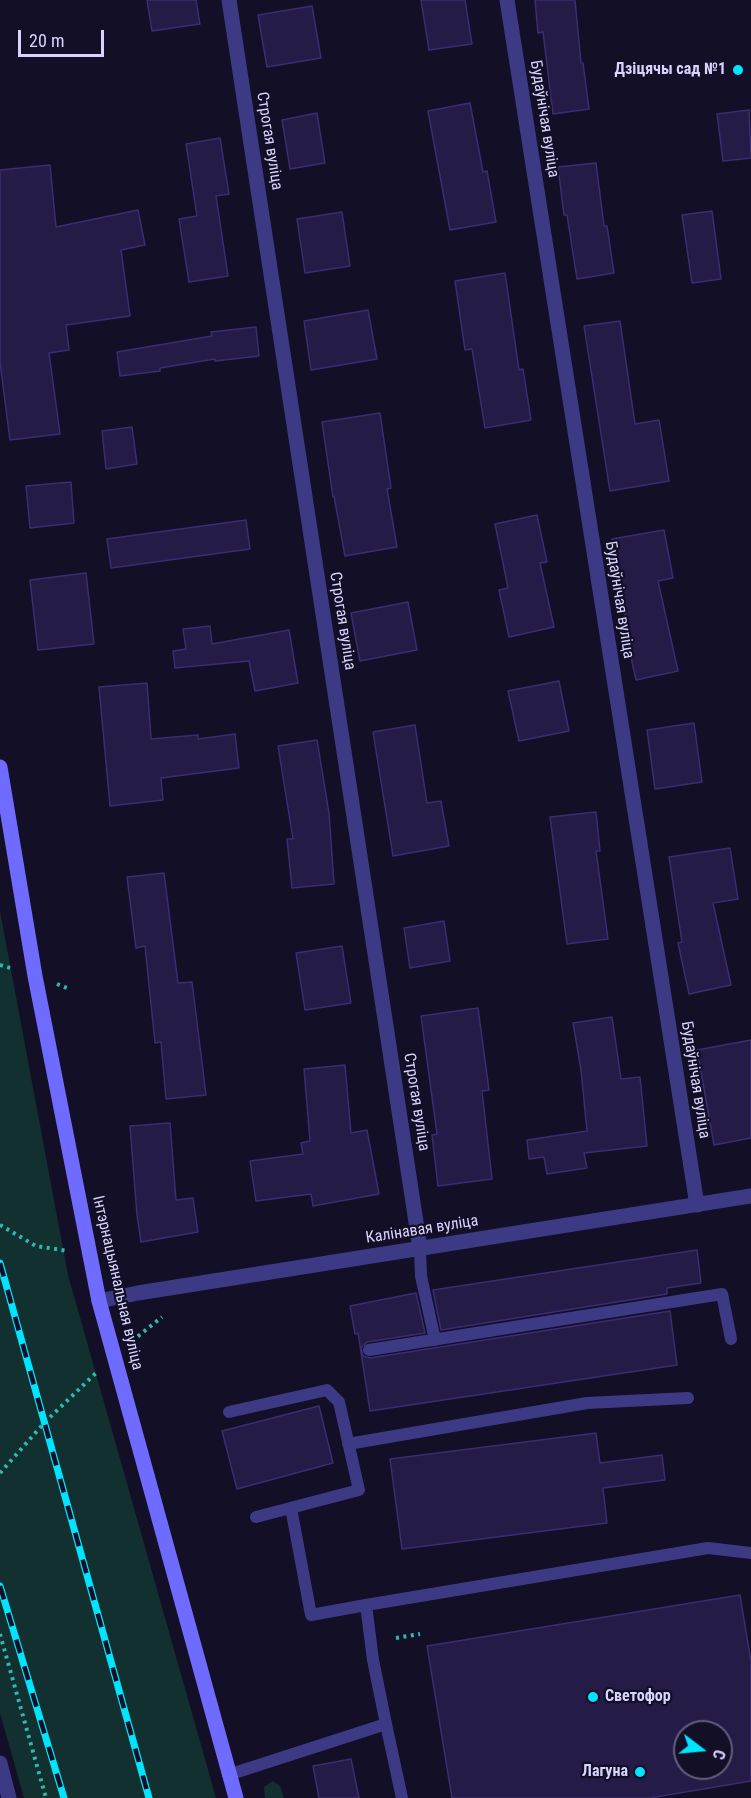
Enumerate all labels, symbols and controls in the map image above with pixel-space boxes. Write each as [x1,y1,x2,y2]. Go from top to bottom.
scale bar [21,18,106,56]
text: 20 m [29,30,64,51]
street label: Будаўнічая вуліца [525,59,563,179]
place label: Дзіцячы сад №1 [615,60,726,80]
marker: Дзіцячы сад №1 [731,63,745,77]
street label: Строгая вуліца [252,91,286,191]
street label: Будаўнічая вуліца [600,540,638,660]
street label: Строгая вуліца [325,571,359,671]
street label: Будаўнічая вуліца [676,1020,714,1140]
street label: Строгая вуліца [399,1052,433,1152]
street label: Інтэрнацыянальная вуліца [88,1194,146,1372]
street label: Калінавая вуліца [364,1212,480,1248]
place label: Светофор [605,1687,671,1707]
marker: Светофор [586,1690,600,1704]
north arrow [673,1720,733,1780]
text: С [708,1748,729,1762]
place label: Лагуна [582,1762,628,1782]
marker: Лагуна [633,1765,647,1779]

